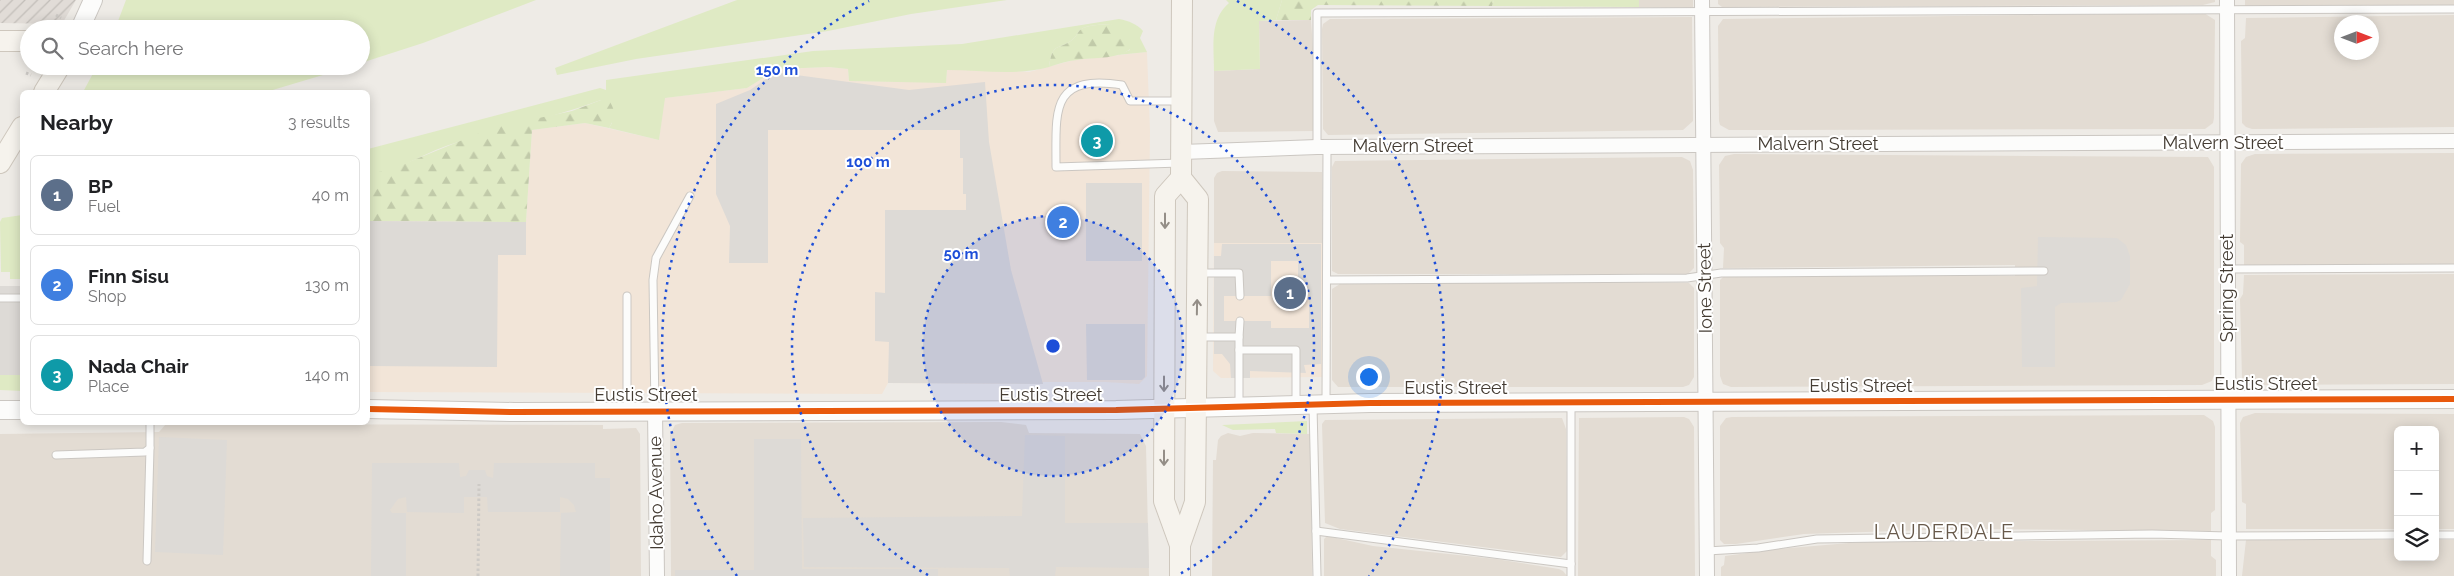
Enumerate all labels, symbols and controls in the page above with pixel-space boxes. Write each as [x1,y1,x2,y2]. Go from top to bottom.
north arrow [2334,15,2379,60]
search box [20,20,370,75]
icon: search [38,34,66,62]
text: Search here [78,37,184,59]
text: 150 m [756,61,798,79]
text: Nearby [40,110,113,135]
text: 3 results [288,113,350,132]
pin: 3 [1081,122,1113,160]
street label: Malvern Street [2162,132,2284,153]
street label: Malvern Street [1757,133,1879,154]
street label: Malvern Street [1352,135,1474,156]
text: 100 m [846,153,890,171]
text: BP [88,175,113,197]
text: 1 [53,186,61,205]
text: 40 m [312,186,349,205]
text: Fuel [88,197,120,216]
pin: 2 [1047,203,1079,241]
one-way arrow [1160,212,1170,229]
street label: Spring Street [2216,234,2237,342]
street label: Ione Street [1693,243,1716,333]
text: 50 m [943,245,979,263]
text: Finn Sisu [88,265,169,287]
pin: 1 [1274,274,1306,312]
text: 2 [52,276,62,295]
text: 130 m [305,276,349,295]
text: Shop [88,287,126,306]
one-way arrow [1192,299,1202,316]
centre of rings [1044,337,1062,355]
text: Nada Chair [88,355,189,377]
your location [1356,364,1382,390]
text: 3 [53,366,61,385]
text: 140 m [305,366,349,385]
street label: Eustis Street [2214,373,2318,394]
one-way arrow [1159,375,1169,391]
street label: Eustis Street [1809,375,1913,396]
text: Place [88,377,129,396]
street label: Eustis Street [1404,377,1508,398]
street label: Eustis Street [594,384,698,405]
street label: Eustis Street [999,384,1103,405]
map controls [2394,426,2439,561]
button: + [2394,426,2439,471]
street label: Idaho Avenue [644,436,667,550]
one-way arrow [1159,450,1169,466]
button: − [2394,471,2439,516]
button: layers [2394,516,2439,561]
district label: LAUDERDALE [1874,520,2014,544]

